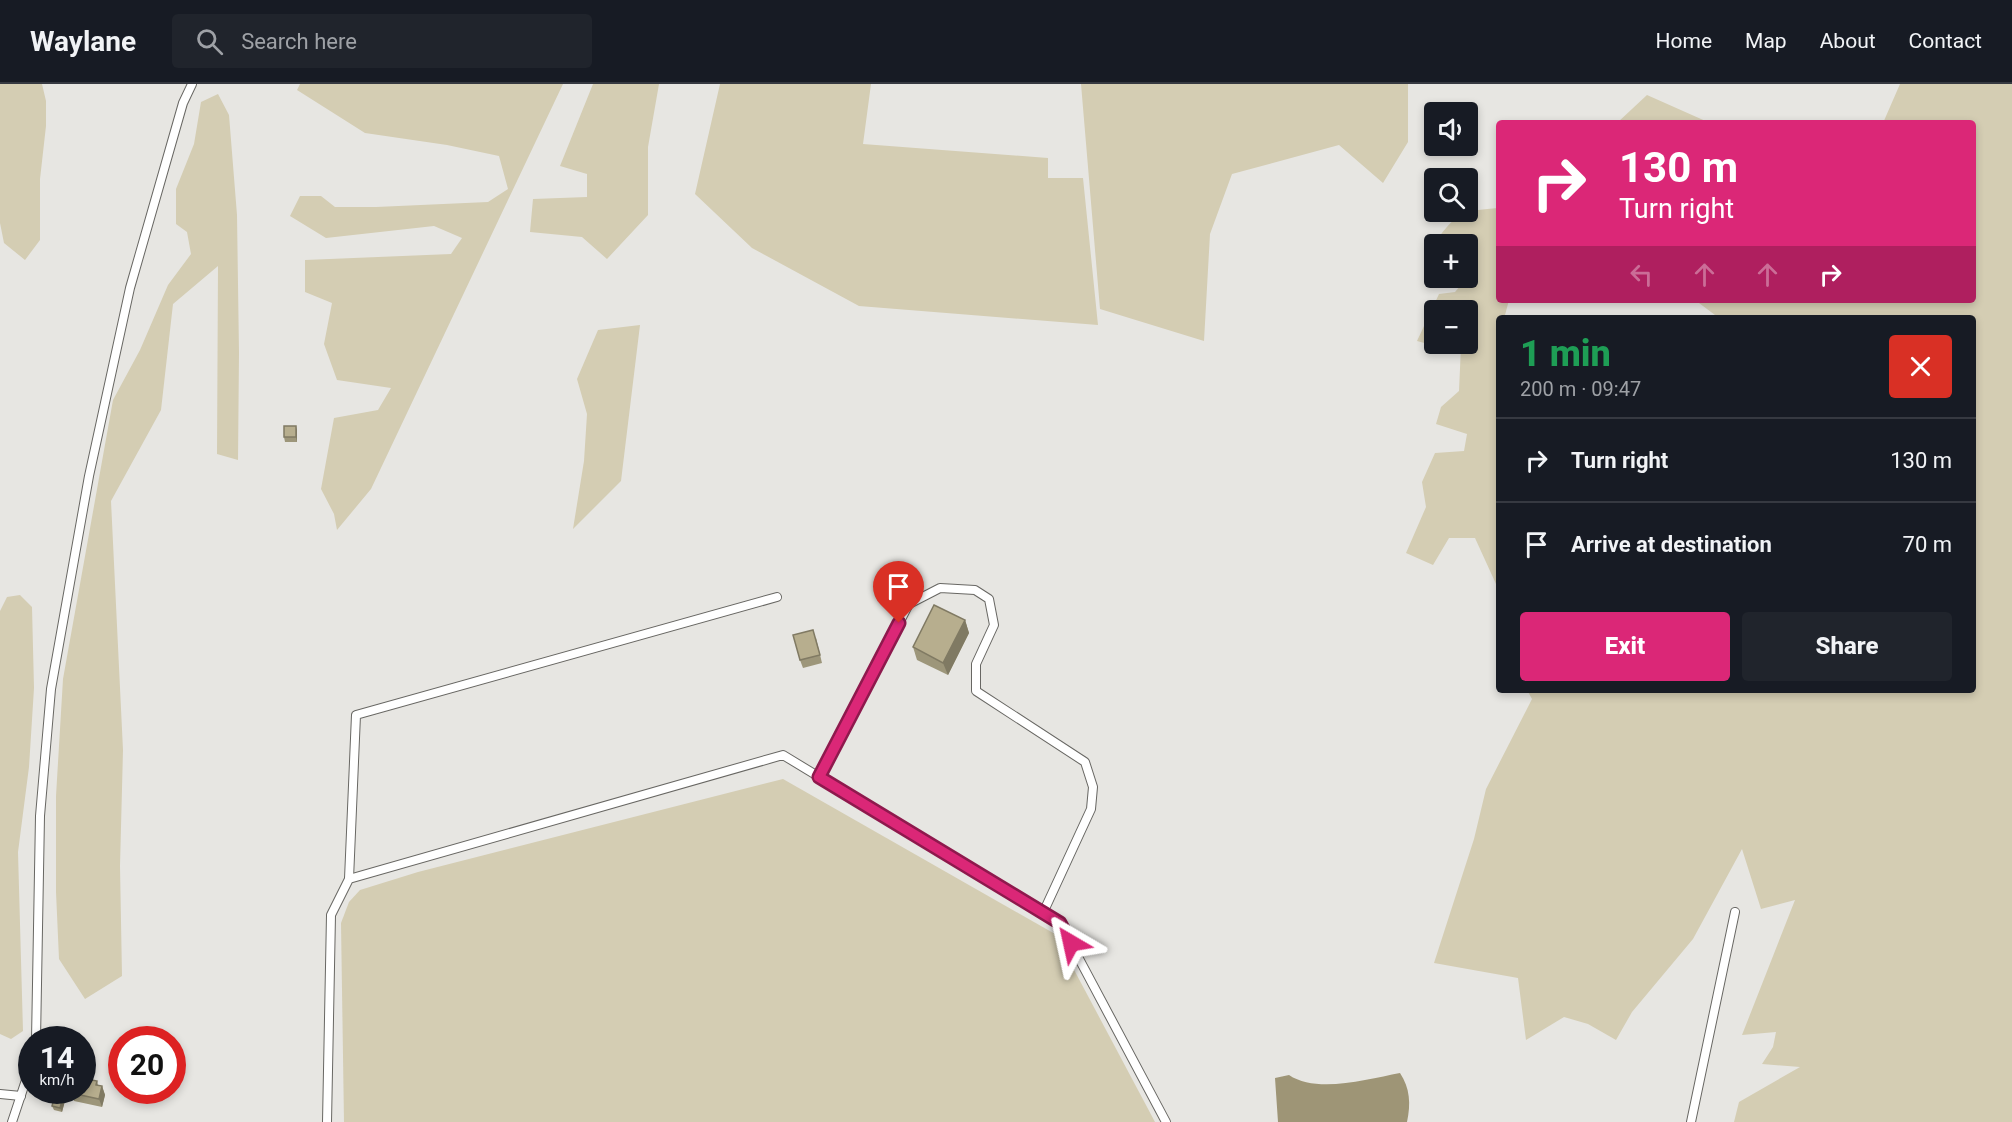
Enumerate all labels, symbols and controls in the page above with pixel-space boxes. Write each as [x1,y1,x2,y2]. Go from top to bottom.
search box [172,14,592,68]
text: Waylane [30,25,136,58]
icon: search [193,25,226,58]
text: Search here [241,29,357,54]
text: Home [1656,29,1712,53]
text: Map [1745,29,1787,53]
text: About [1820,29,1876,53]
text: Contact [1909,29,1982,53]
map controls [1424,102,1478,354]
button: sound [1424,102,1478,156]
text: 130 m [1619,143,1738,192]
icon: right [1520,144,1598,222]
button: search [1424,168,1478,222]
text: Turn right [1619,193,1734,225]
button: + [1424,234,1478,288]
icon: left [1625,258,1658,291]
icon: ahead [1688,258,1721,291]
icon: ahead [1751,258,1784,291]
icon: right [1814,258,1847,291]
button: − [1424,300,1478,354]
text: 1 min [1520,333,1611,375]
button: close [1889,335,1952,398]
text: 200 m · 09:47 [1520,377,1641,401]
icon: right [1520,444,1553,477]
text: Turn right [1571,448,1668,473]
text: 130 m [1890,448,1952,473]
icon: arrive [1520,528,1553,561]
text: Arrive at destination [1571,532,1772,557]
text: 70 m [1903,532,1952,557]
pin [873,561,924,623]
icon: arrive [882,570,915,603]
button: Exit [1520,612,1730,681]
button: Share [1742,612,1952,681]
position arrow [1039,911,1103,975]
speed limit sign: 20 [108,1026,186,1104]
text: 14 [40,1040,74,1075]
text: km/h [39,1071,75,1089]

